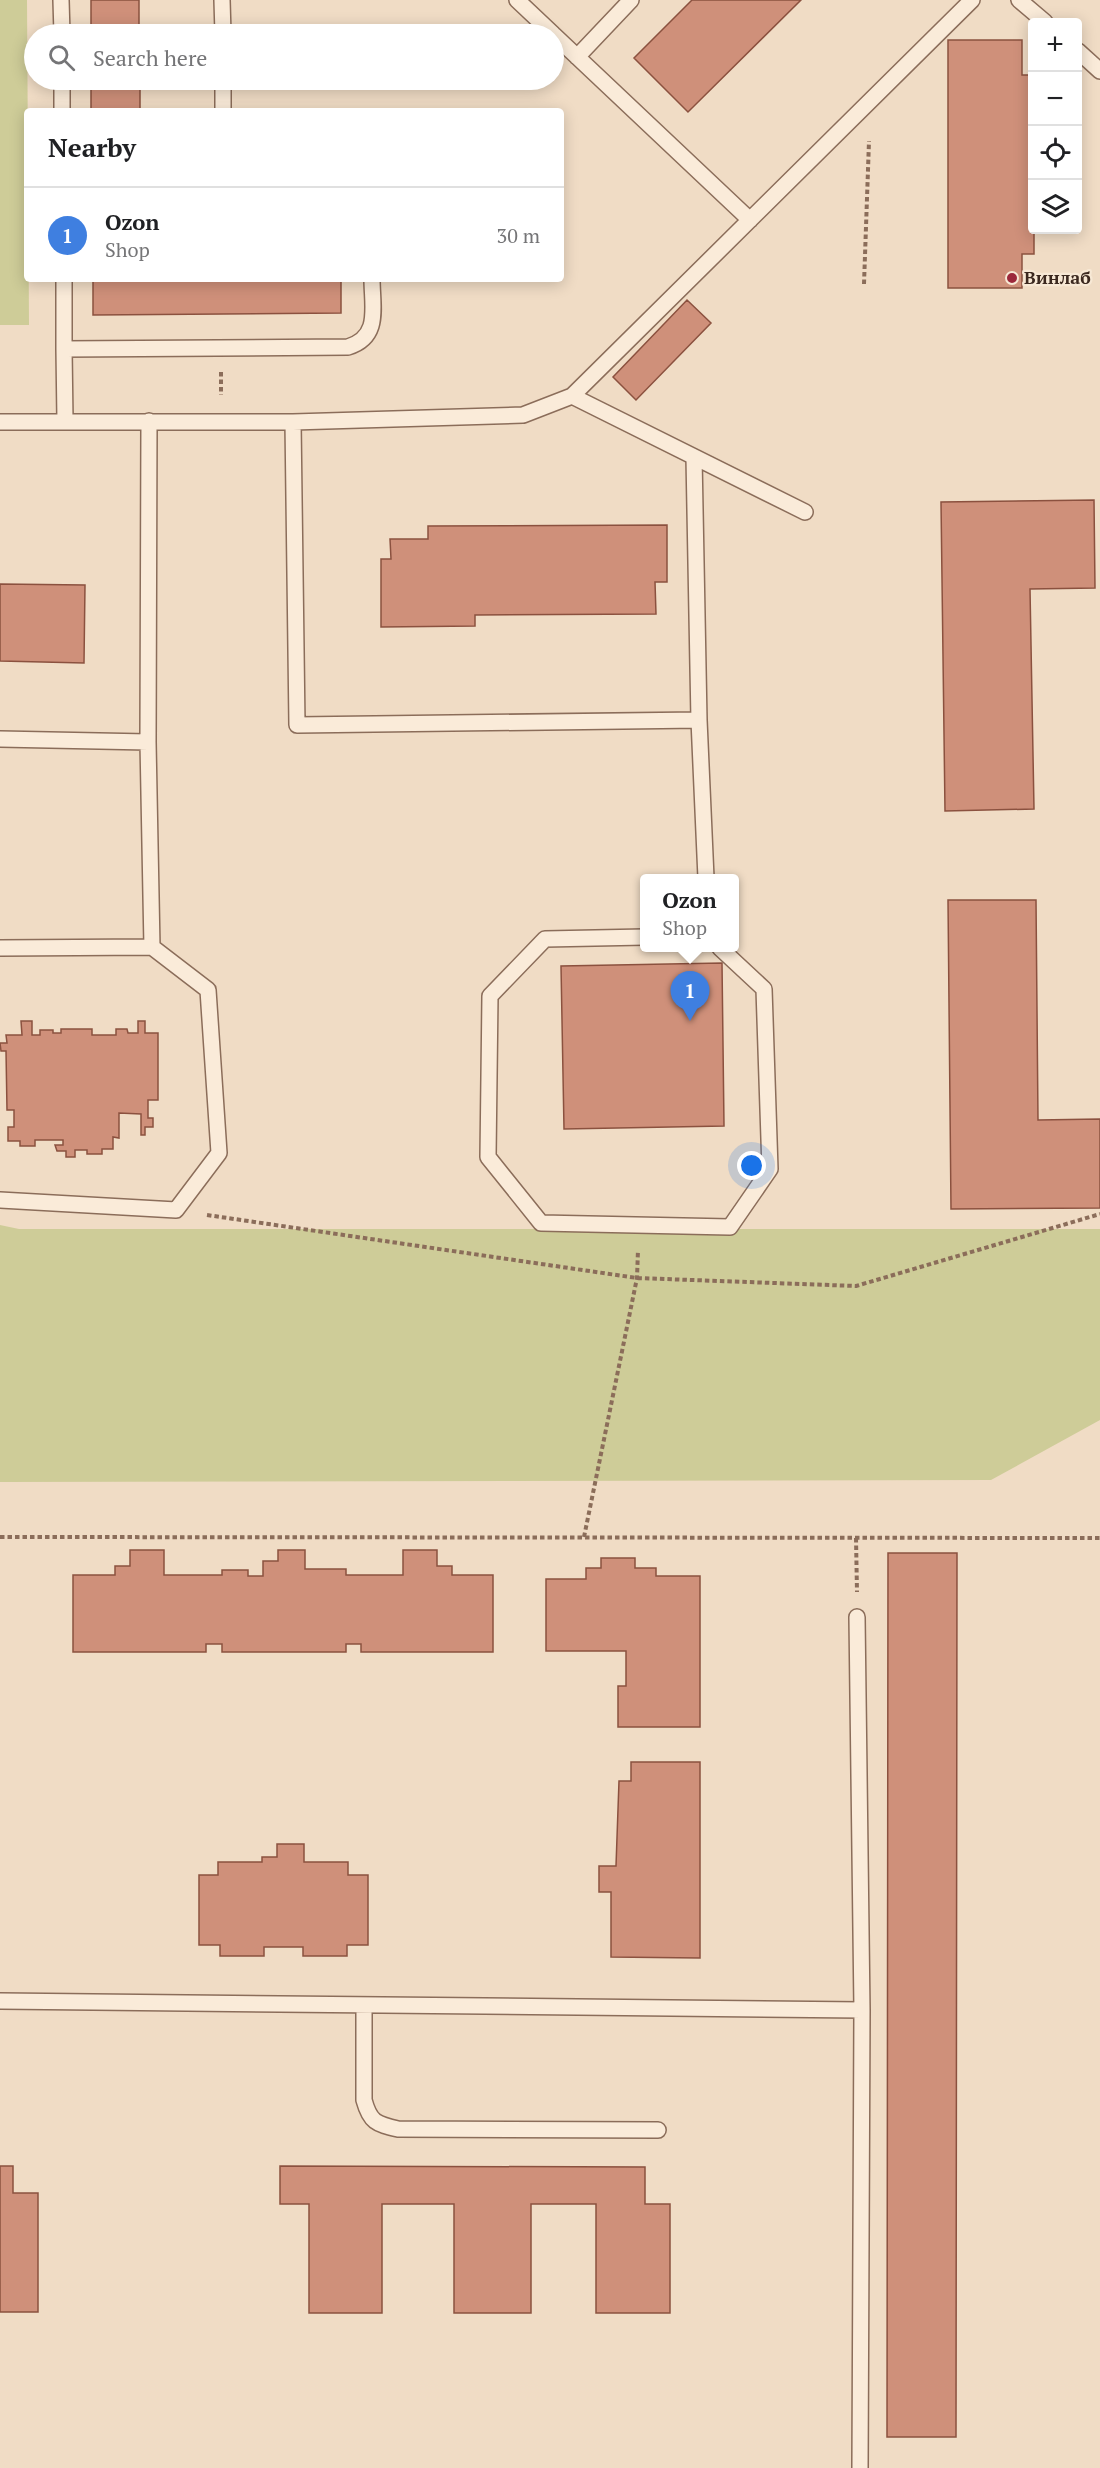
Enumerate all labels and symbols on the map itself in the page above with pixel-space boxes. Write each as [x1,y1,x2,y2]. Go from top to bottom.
place label: Винлаб [1024,265,1091,289]
marker: Винлаб [1005,271,1019,285]
pin: 1 [670,972,710,1021]
your location [737,1151,766,1180]

